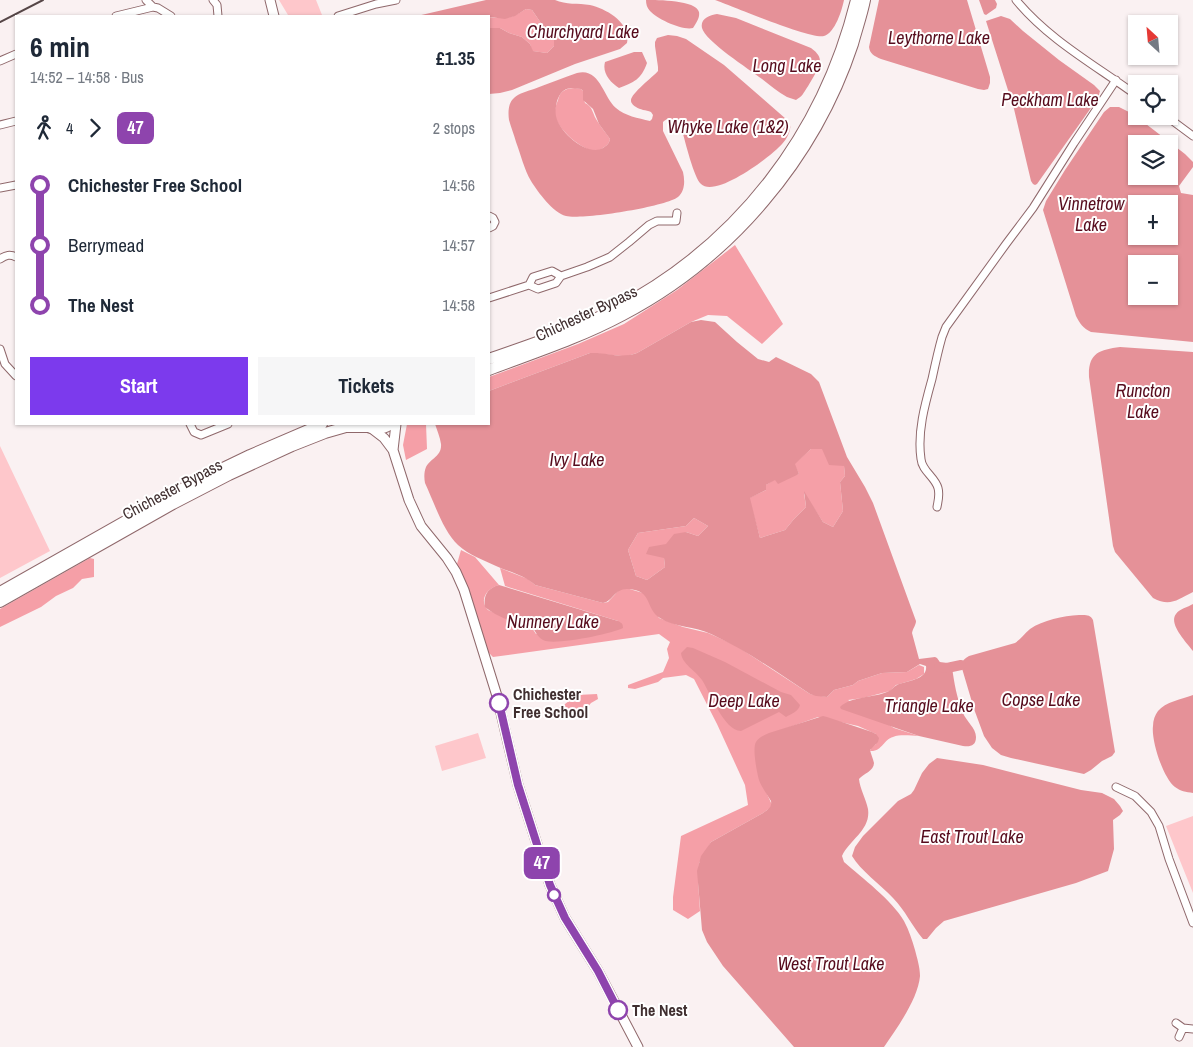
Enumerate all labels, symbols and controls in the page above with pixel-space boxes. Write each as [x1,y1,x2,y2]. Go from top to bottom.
north arrow [1128,15,1178,65]
map controls [1128,15,1178,305]
water label: Churchyard Lake [527,19,639,44]
water label: Leythorne Lake [888,25,990,50]
text: 6 min [30,28,90,66]
text: £1.35 [436,45,475,71]
water label: Long Lake [753,53,821,78]
text: 14:52 – 14:58 · Bus [30,66,144,88]
button: locate [1128,75,1178,125]
water label: Peckham Lake [1001,87,1099,112]
icon: walk [30,114,58,142]
icon: forward [81,114,109,142]
water label: Whyke Lake (1&2) [667,114,789,139]
text: 47 [127,115,144,140]
text: 4 [66,117,73,139]
text: 2 stops [433,117,475,139]
button: layers [1128,135,1178,185]
text: Chichester Free School [68,172,242,198]
text: 14:56 [442,174,475,196]
water label: Vinnetrow Lake [1058,191,1125,237]
button: + [1128,195,1178,245]
text: Berrymead [68,232,144,258]
text: 14:57 [442,234,475,256]
button: − [1128,255,1178,305]
street label: Chichester Bypass [531,280,641,346]
text: The Nest [68,292,134,318]
text: 14:58 [442,294,475,316]
button: Start [30,357,248,415]
button: Tickets [258,357,475,415]
water label: Runcton Lake [1116,378,1170,424]
water label: Ivy Lake [550,447,604,472]
street label: Chichester Bypass [118,453,226,525]
water label: Nunnery Lake [507,609,599,634]
place label: Chichester Free School [513,683,588,723]
water label: Copse Lake [1002,687,1080,712]
water label: Deep Lake [708,688,780,713]
marker: Chichester Free School [489,693,509,713]
water label: Triangle Lake [884,693,974,718]
water label: East Trout Lake [920,824,1024,849]
line badge: 47 [520,847,564,879]
text: 47 [534,850,550,875]
unlabelled marker [547,888,561,902]
water label: West Trout Lake [778,951,884,976]
place label: The Nest [632,999,688,1021]
marker: The Nest [608,1000,628,1020]

